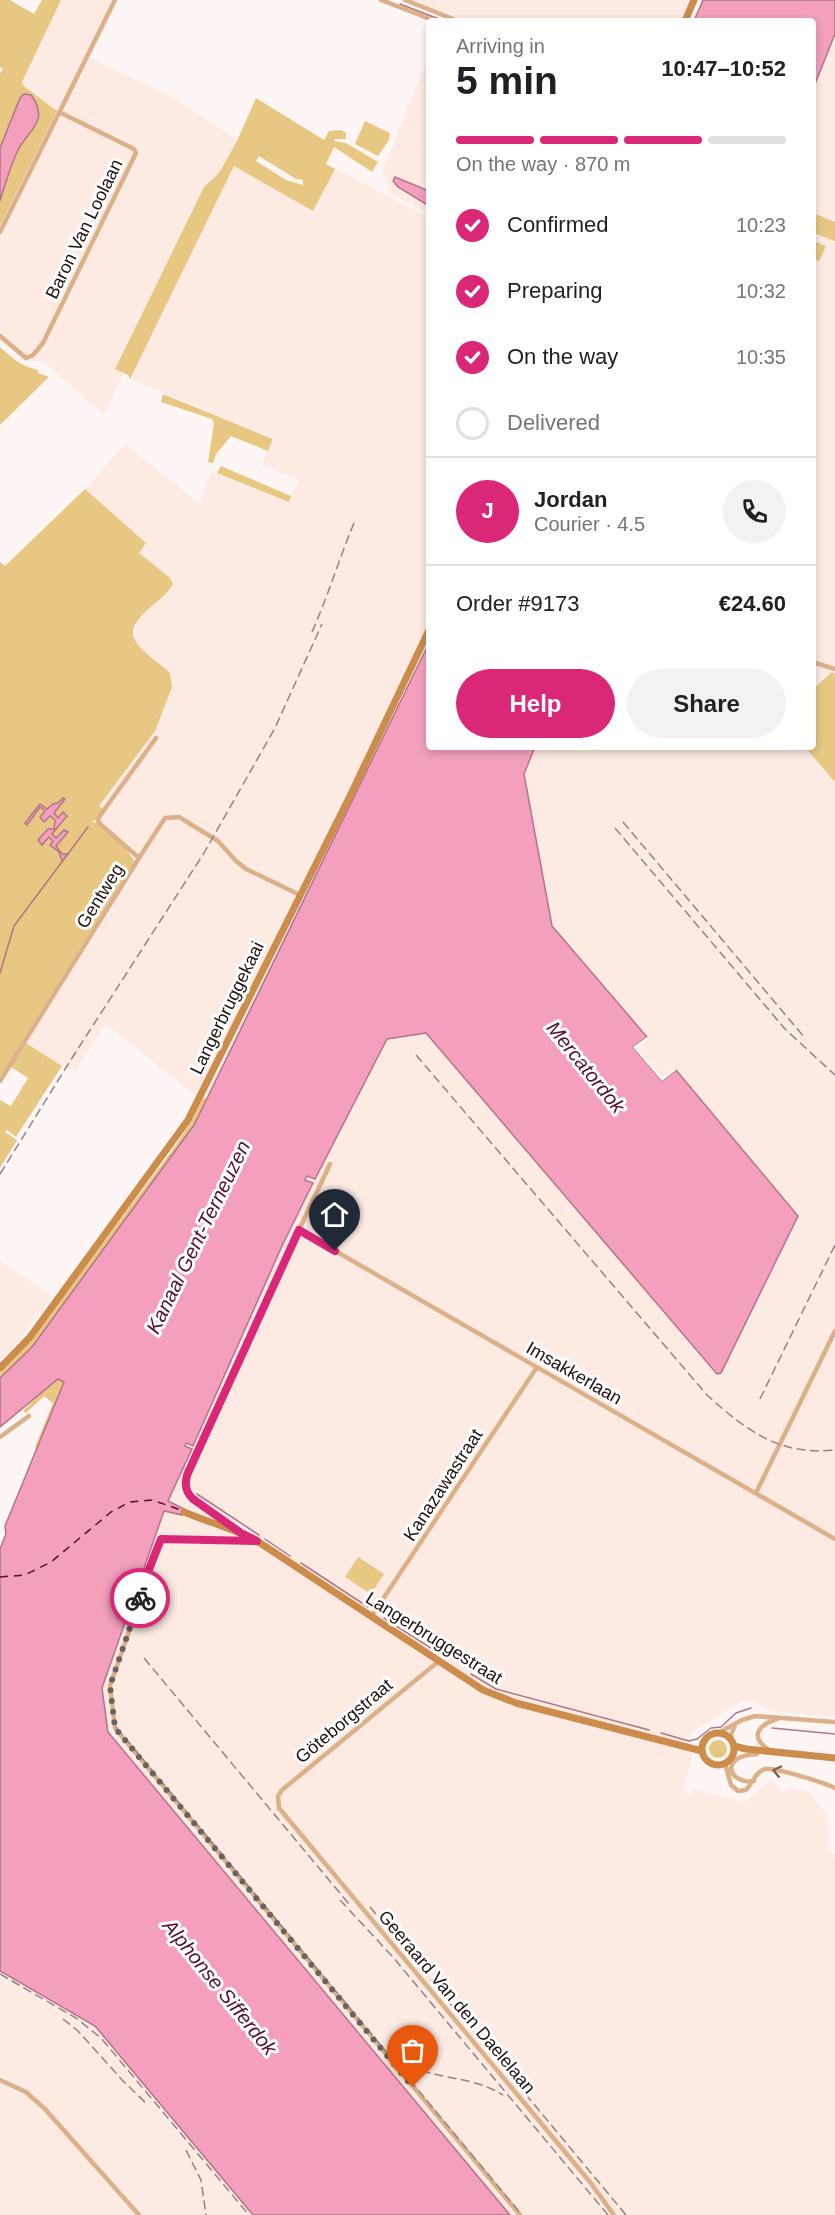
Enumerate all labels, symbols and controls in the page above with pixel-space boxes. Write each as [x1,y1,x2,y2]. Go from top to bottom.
text: Arriving in [456,35,545,57]
text: 10:47–10:52 [661,56,786,81]
text: 5 min [456,59,558,102]
text: On the way · 870 m [456,153,631,175]
street label: Baron Van Loolaan [42,156,126,302]
icon: check [456,209,489,242]
text: Confirmed [507,212,608,237]
text: 10:23 [736,214,786,236]
icon: check [456,275,489,308]
text: Preparing [507,278,602,303]
text: 10:32 [736,280,786,302]
icon: check [456,341,489,374]
text: On the way [507,344,618,369]
text: 10:35 [736,346,786,368]
text: Delivered [507,410,600,435]
button: phone [723,480,786,543]
text: Jordan [534,487,607,512]
text: J [481,498,494,523]
text: Courier · 4.5 [534,513,645,535]
text: Order #9173 [456,591,580,616]
text: €24.60 [719,591,786,616]
button: Help [456,669,615,738]
button: Share [627,669,786,738]
street label: Gentweg [72,860,128,932]
street label: Langerbruggekaai [186,938,268,1078]
water label: Mercatordok [542,1017,630,1118]
water label: Kanaal Gent-Terneuzen [142,1137,254,1337]
pin [309,1189,360,1251]
icon: home [318,1198,351,1231]
street label: Imsakkerlaan [523,1338,625,1408]
street label: Kanazawastraat [399,1425,487,1545]
courier [110,1568,170,1628]
icon: bike [124,1582,157,1615]
street label: Langerbruggestraat [362,1588,506,1688]
street label: Göteborgstraat [292,1675,396,1767]
one-way arrow [772,1765,782,1778]
street label: Geeraard Van den Daelelaan [375,1906,539,2098]
water label: Alphonse Sifferdok [158,1914,282,2060]
pin [387,2025,438,2087]
icon: bag [396,2034,429,2067]

